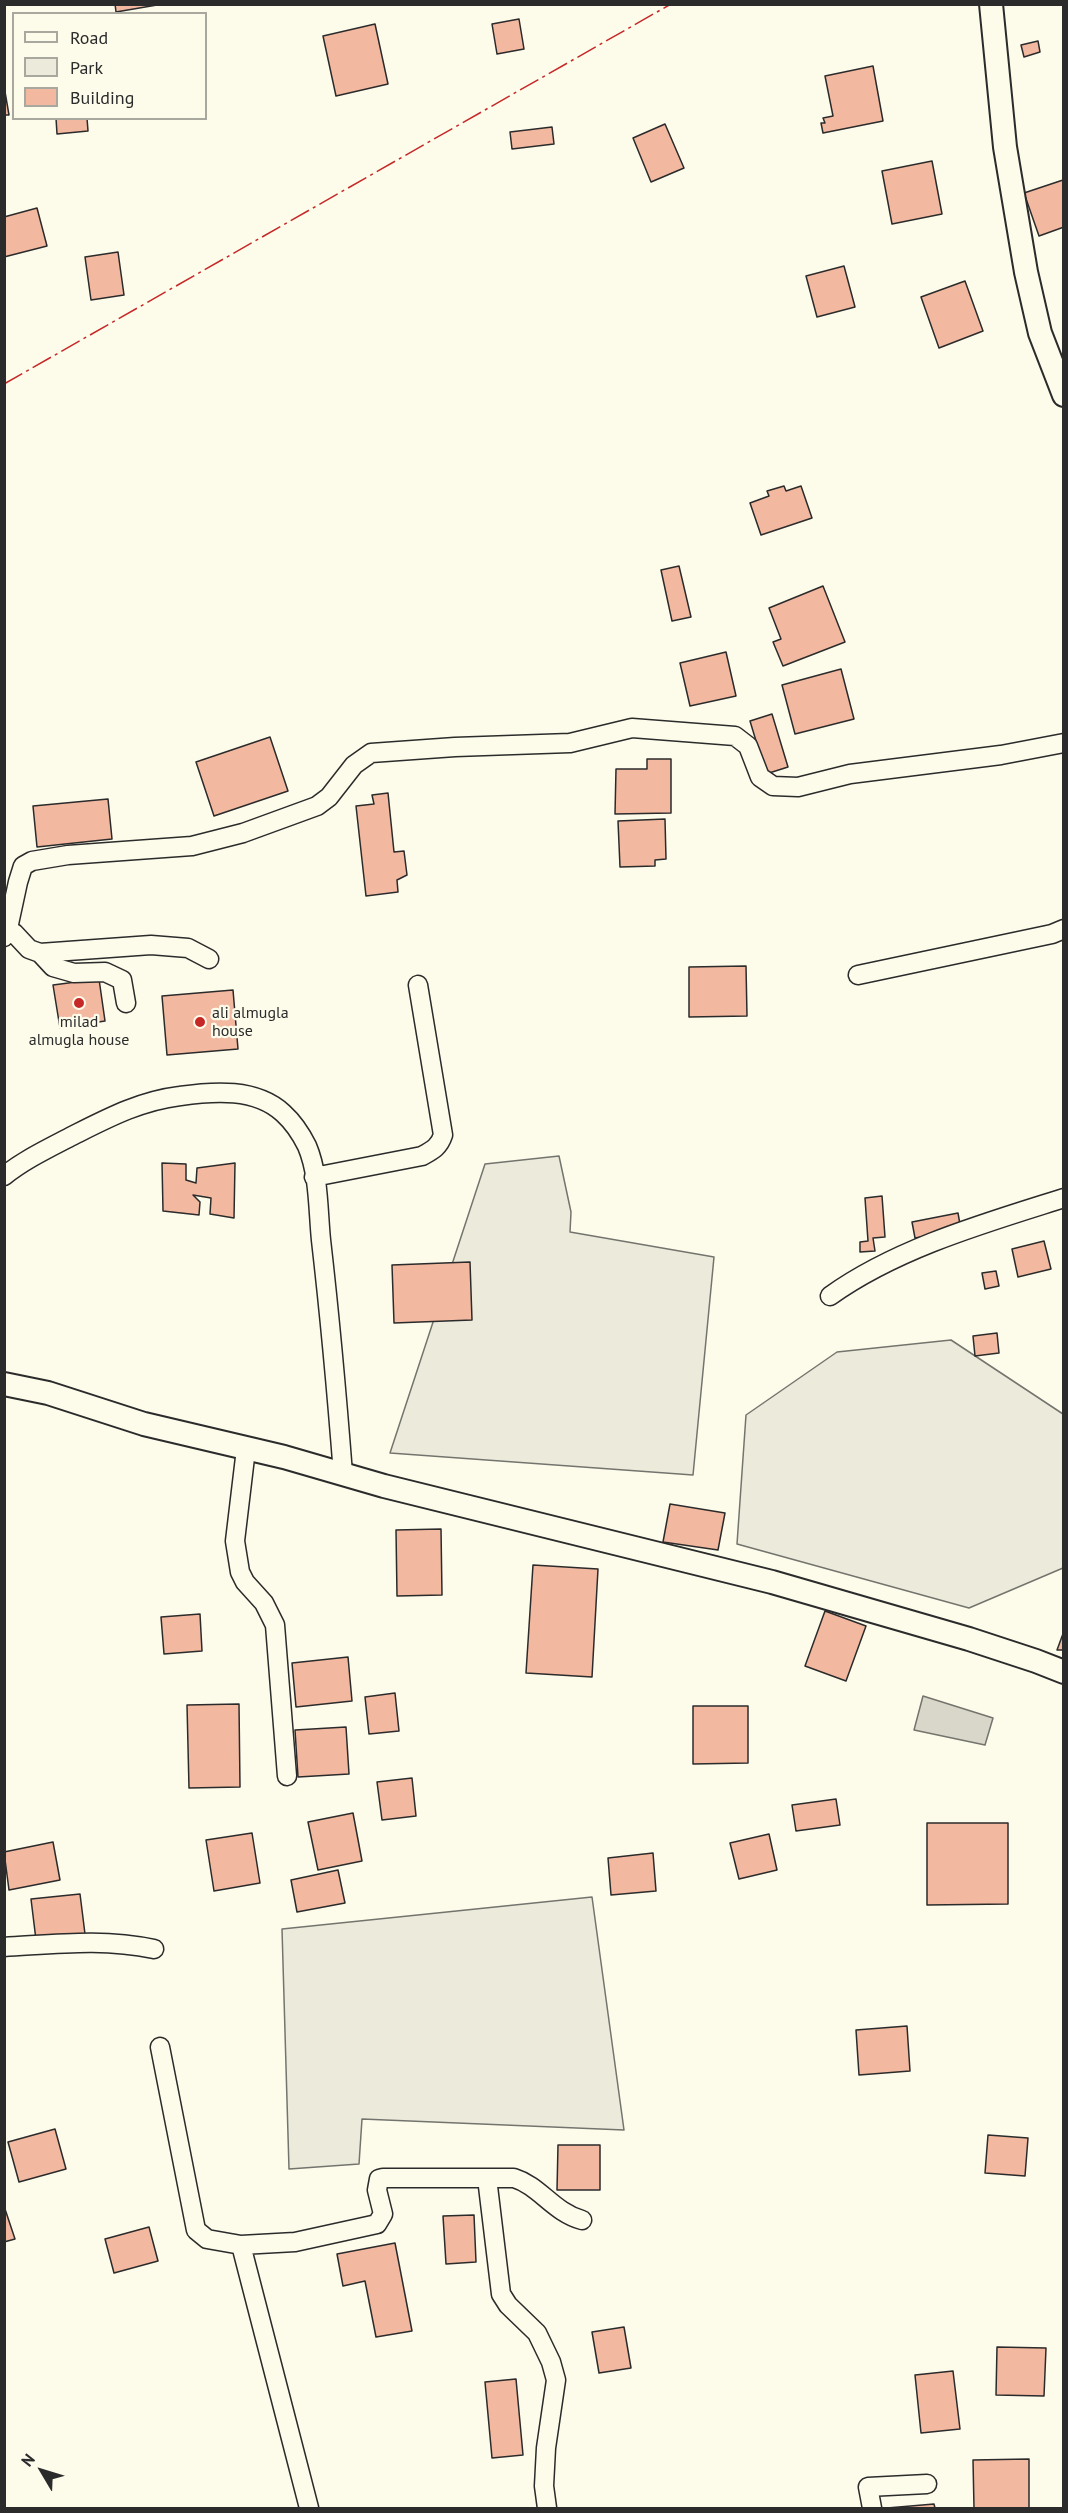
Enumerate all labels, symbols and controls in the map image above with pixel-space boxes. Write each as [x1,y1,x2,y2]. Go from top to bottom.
legend [12,12,207,120]
text: Road [70,26,108,49]
text: Park [70,56,103,79]
text: Building [70,86,134,109]
marker: milad almugla house [72,996,86,1010]
place label: ali almugla house [212,1003,289,1041]
place label: milad almugla house [29,1012,129,1050]
marker: ali almugla house [193,1015,207,1029]
north arrow [12,2441,72,2501]
text: N [17,2450,39,2470]

